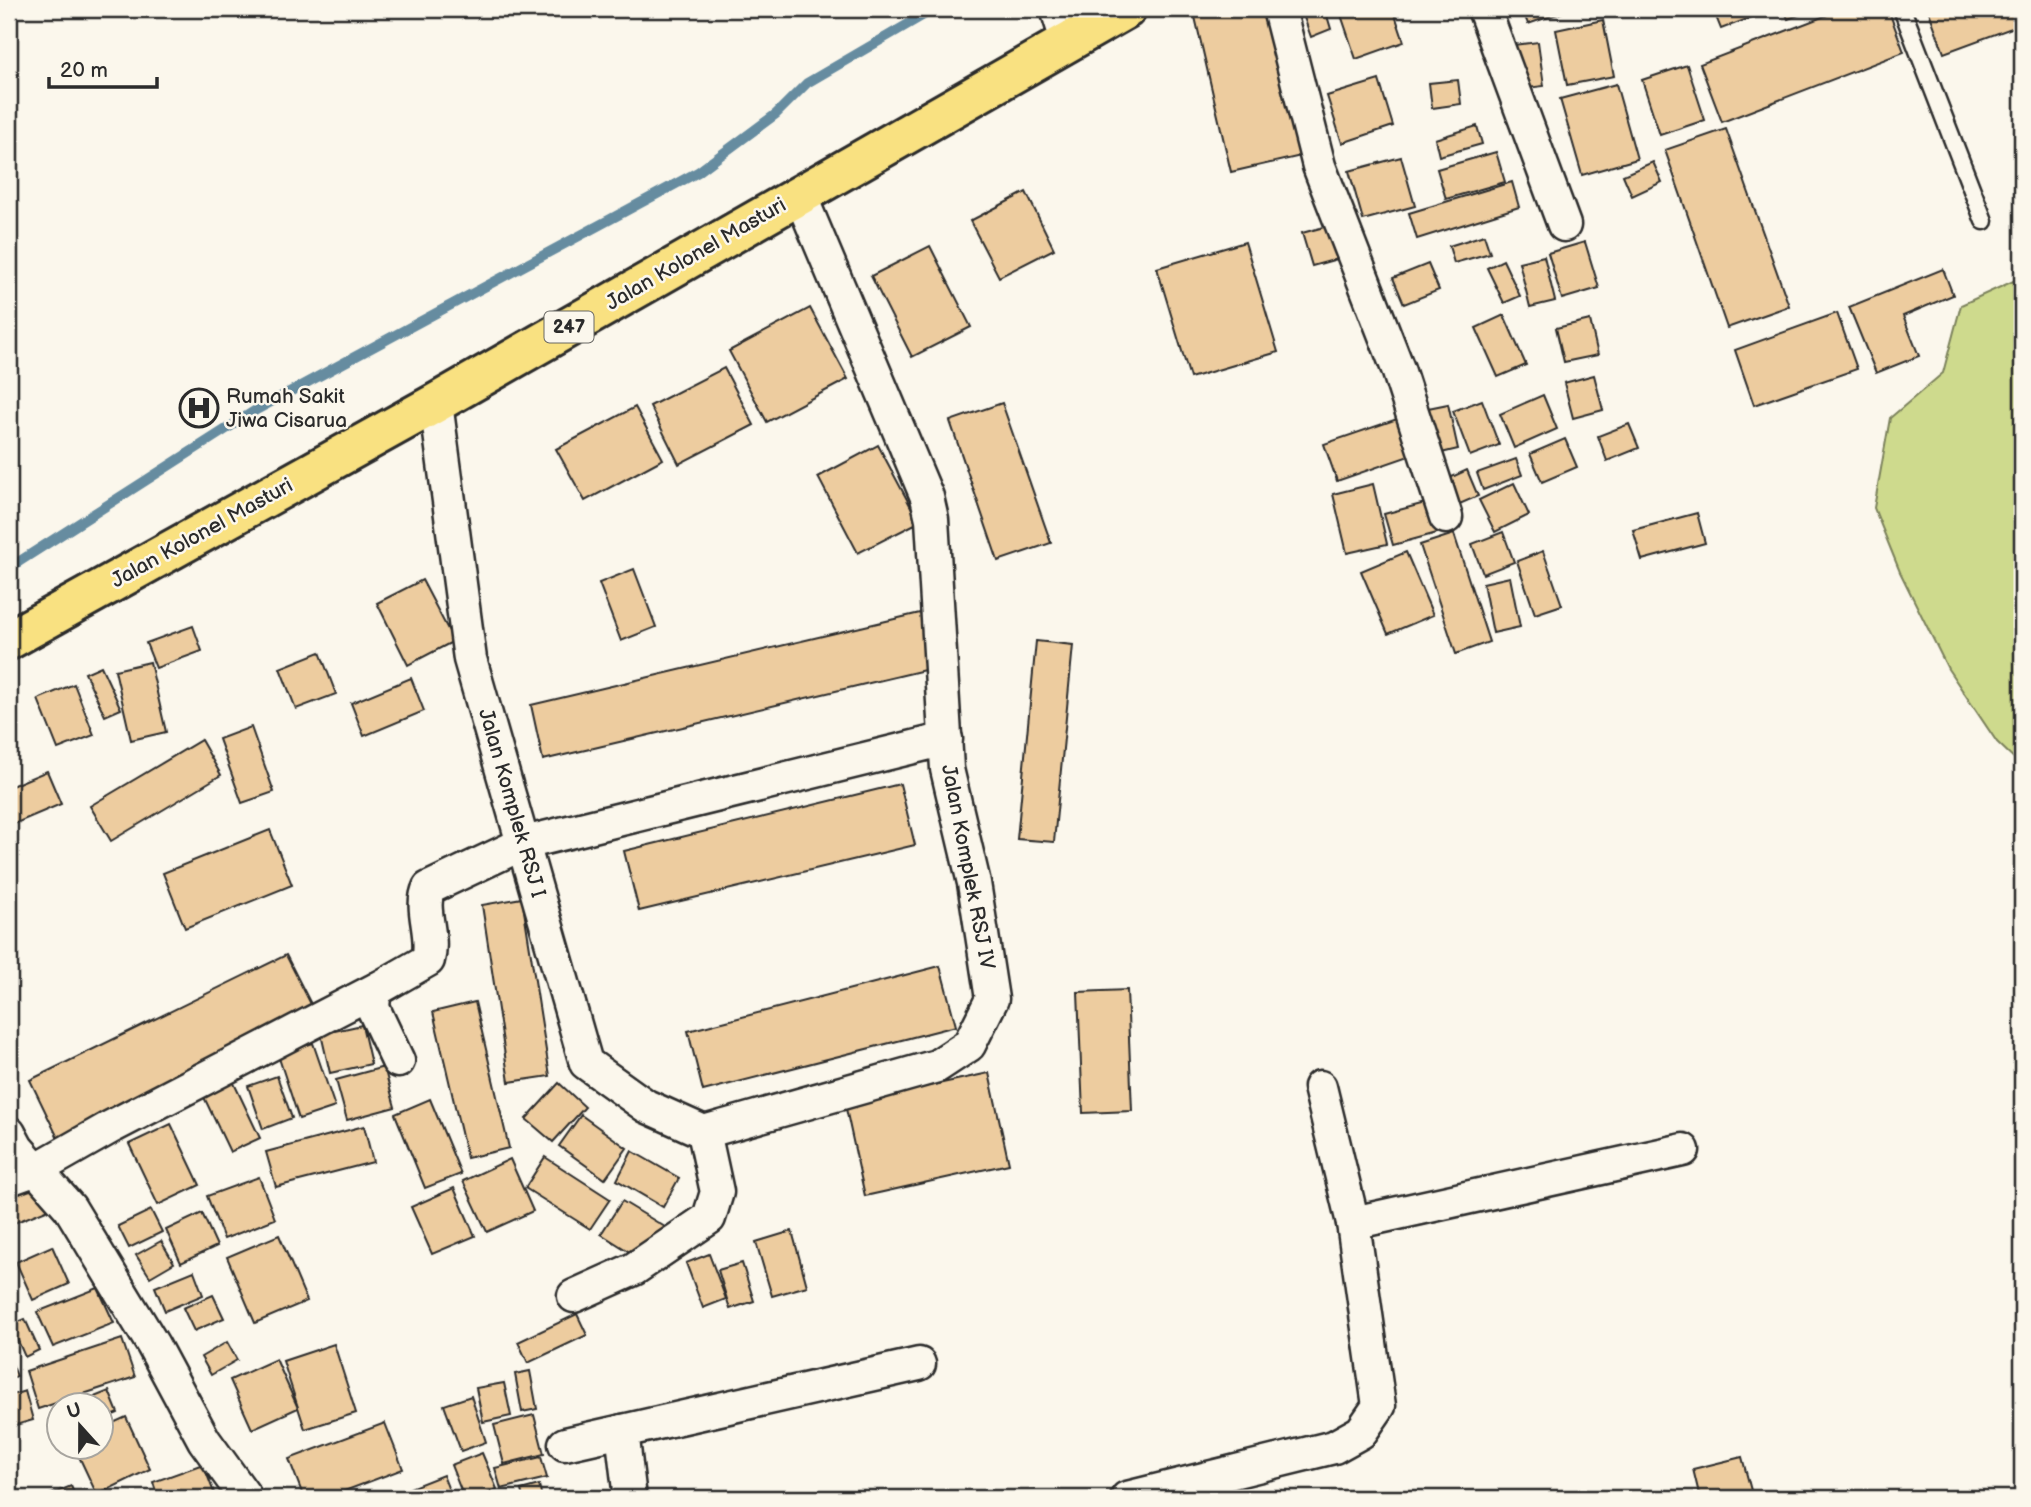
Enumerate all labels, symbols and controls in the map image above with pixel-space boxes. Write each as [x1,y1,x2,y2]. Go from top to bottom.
scale bar [49,46,158,90]
text: 20 m [60,58,108,83]
street label: Jalan Kolonel Masturi [602,192,790,316]
road number: 247 [544,312,594,342]
place label: Rumah Sakit Jiwa Cisarua [226,384,347,433]
hospital icon: Rumah Sakit Jiwa Cisarua [178,387,220,429]
street label: Jalan Kolonel Masturi [107,473,297,593]
street label: Jalan Komplek RSJ I [473,706,551,900]
street label: Jalan Komplek RSJ IV [936,762,1000,972]
north arrow [46,1392,116,1462]
text: U [64,1398,85,1425]

